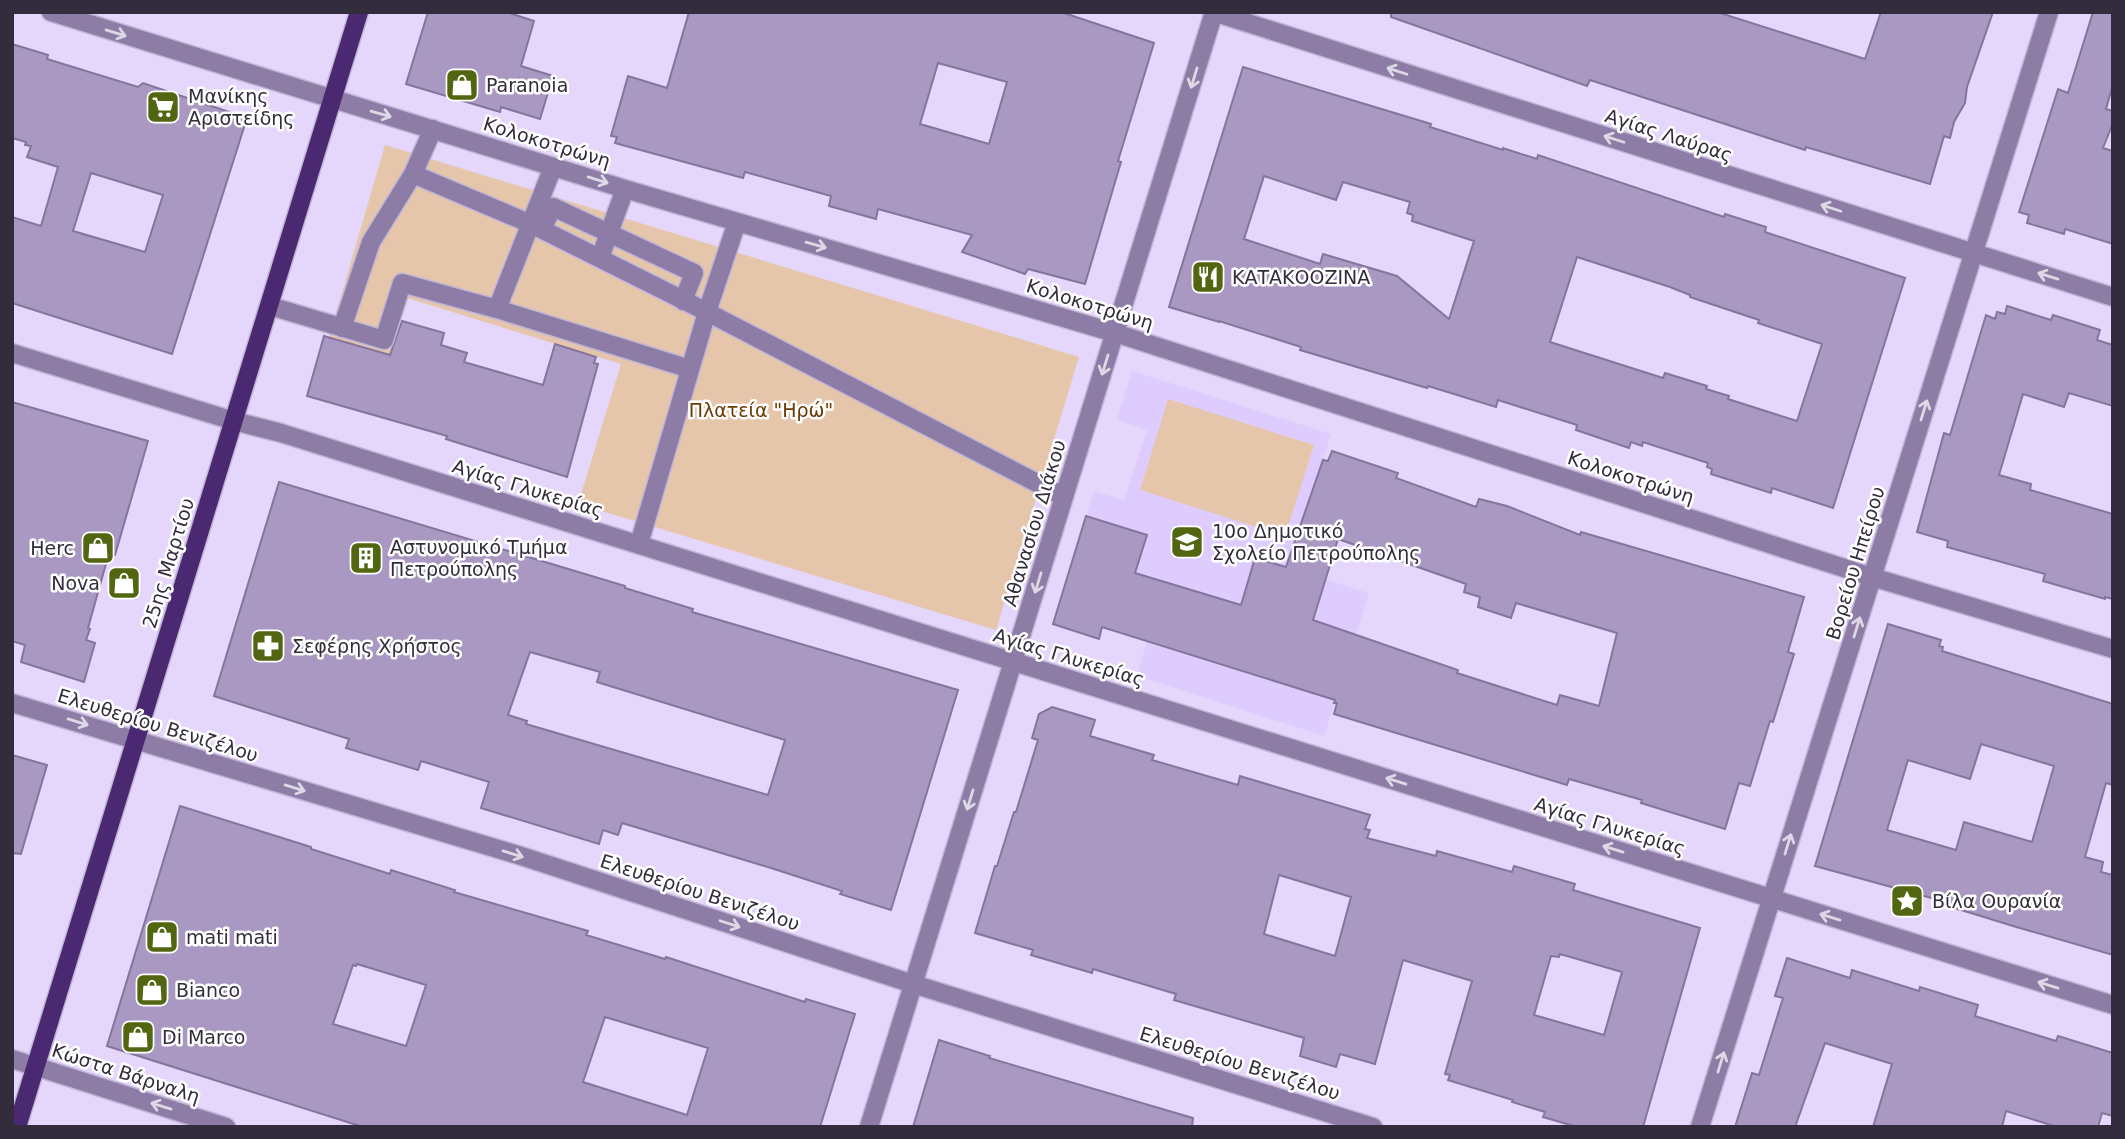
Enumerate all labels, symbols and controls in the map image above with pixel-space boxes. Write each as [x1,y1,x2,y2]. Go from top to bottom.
one-way arrow [105,27,127,40]
one-way arrow [1386,63,1408,76]
shop icon: Paranoia [443,66,481,104]
one-way arrow [1186,67,1199,89]
place label: Paranoia [486,74,568,96]
place label: Μανίκης Αριστείδης [188,85,295,129]
supermarket icon: Μανίκης Αριστείδης [144,88,182,126]
street label: Αγίας Λαύρας [1603,104,1735,166]
one-way arrow [369,108,391,121]
street label: Κολοκοτρώνη [481,112,613,172]
one-way arrow [1603,132,1625,145]
one-way arrow [587,175,609,188]
one-way arrow [1820,201,1842,213]
one-way arrow [805,240,827,253]
restaurant icon: ΚΑΤΑΚΟΟΖΙΝΑ [1189,258,1227,296]
place label: ΚΑΤΑΚΟΟΖΙΝΑ [1232,266,1370,288]
one-way arrow [2037,269,2059,282]
street label: Κολοκοτρώνη [1024,274,1156,334]
one-way arrow [1098,354,1110,376]
park label: Πλατεία "Ηρώ" [689,399,833,421]
one-way arrow [1919,400,1932,422]
street label: Αθανασίου Διάκου [998,437,1070,609]
street label: Κολοκοτρώνη [1565,446,1697,508]
street label: Αγίας Γλυκερίας [450,455,606,521]
street label: Βορείου Ηπείρου [1821,484,1889,642]
street label: 25ης Μαρτίου [138,495,198,631]
place label: 10ο Δημοτικό Σχολείο Πετρούπολης [1212,520,1420,564]
school or university icon: 10ο Δημοτικό Σχολείο Πετρούπολης [1168,523,1206,561]
shop icon: Herc [79,529,117,567]
place label: Αστυνομικό Τμήμα Πετρούπολης [390,536,567,580]
place label: Herc [30,537,74,559]
building icon: Αστυνομικό Τμήμα Πετρούπολης [347,539,385,577]
shop icon: Nova [105,564,143,602]
place label: Nova [51,572,100,594]
one-way arrow [1030,572,1043,594]
one-way arrow [1851,617,1864,639]
street label: Αγίας Γλυκερίας [991,624,1147,690]
pharmacy icon: Σεφέρης Χρήστος [249,627,287,665]
place label: Σεφέρης Χρήστος [292,635,462,657]
street label: Ελευθερίου Βενιζέλου [55,684,261,766]
one-way arrow [66,717,88,730]
one-way arrow [1385,774,1407,787]
one-way arrow [284,783,306,796]
one-way arrow [963,789,976,811]
street label: Αγίας Γλυκερίας [1532,793,1688,859]
one-way arrow [1783,834,1796,856]
one-way arrow [1603,842,1625,854]
one-way arrow [502,848,524,861]
street label: Ελευθερίου Βενιζέλου [598,849,802,935]
place icon: Βίλα Ουρανία [1888,882,1926,920]
place label: Βίλα Ουρανία [1932,890,2061,912]
one-way arrow [1820,910,1842,922]
shop icon: mati mati [143,918,181,956]
one-way arrow [718,919,740,931]
place label: mati mati [186,926,278,948]
shop icon: Bianco [133,971,171,1009]
one-way arrow [2037,977,2059,990]
place label: Bianco [176,979,240,1001]
shop icon: Di Marco [119,1018,157,1056]
street label: Ελευθερίου Βενιζέλου [1137,1022,1343,1104]
place label: Di Marco [162,1026,245,1048]
street label: Κώστα Βάρναλη [49,1039,203,1107]
one-way arrow [1715,1051,1728,1073]
one-way arrow [150,1099,172,1112]

